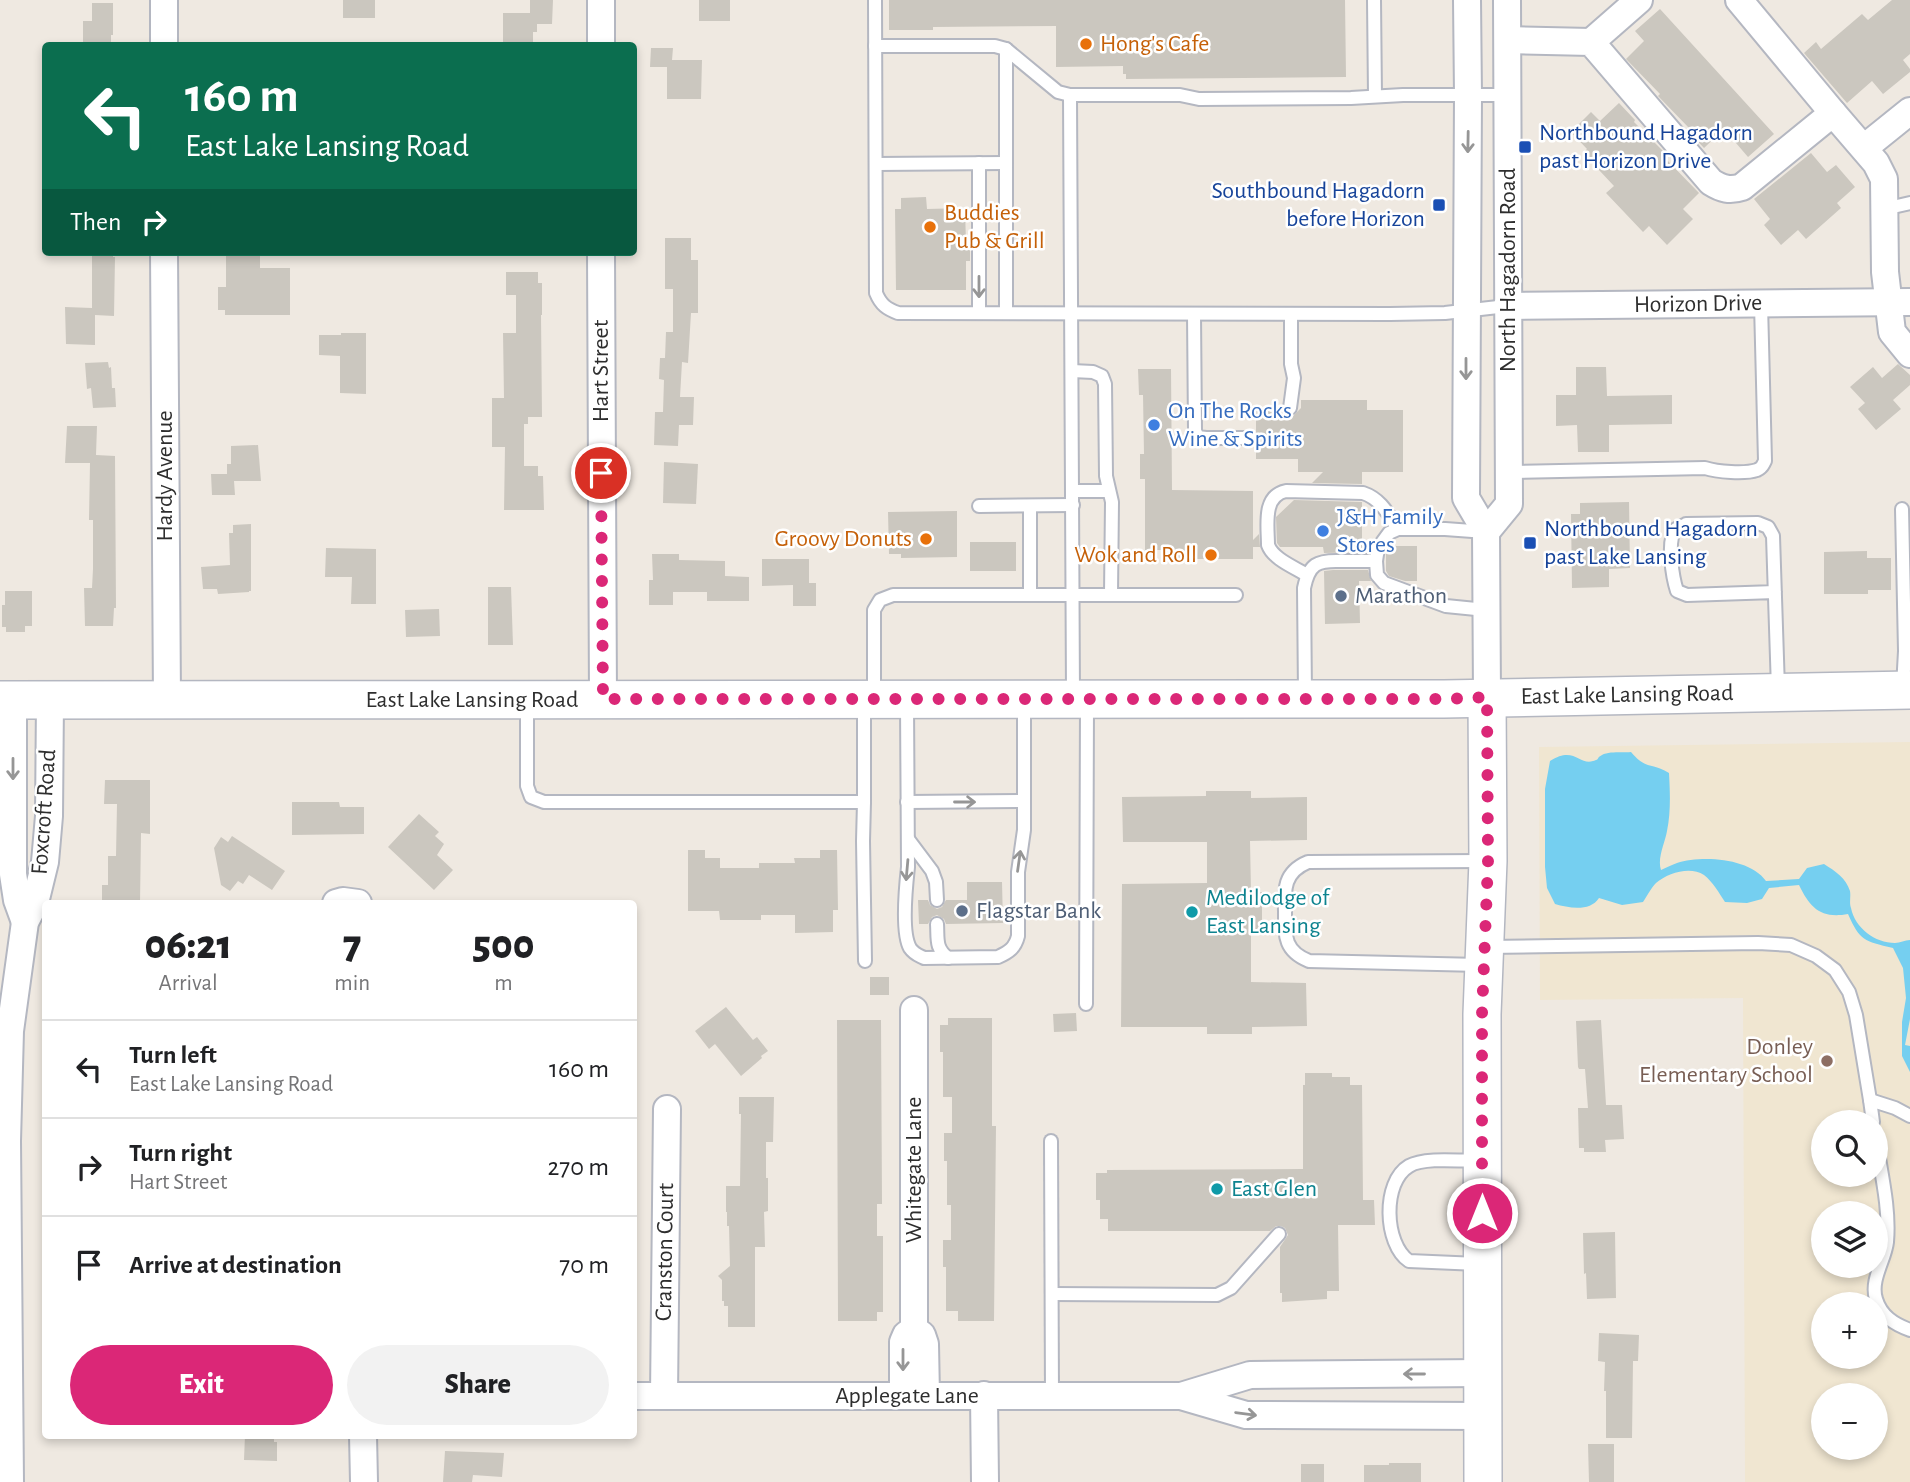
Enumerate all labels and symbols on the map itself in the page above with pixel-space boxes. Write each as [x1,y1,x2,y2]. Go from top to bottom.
place label: Hong's Cafe [1100,32,1209,56]
marker: Hong's Cafe [1078,36,1094,52]
place label: Northbound Hagadorn past Horizon Drive [1539,121,1753,173]
one-way arrow [1461,130,1475,153]
marker: Northbound Hagadorn past Horizon Drive [1517,139,1533,155]
street label: North Hagadorn Road [1496,168,1520,372]
place label: Southbound Hagadorn before Horizon [1212,179,1425,231]
marker: Southbound Hagadorn before Horizon [1431,197,1447,213]
place label: Buddies Pub & Grill [944,201,1045,253]
marker: Buddies Pub & Grill [922,219,938,235]
one-way arrow [972,275,986,298]
street label: Horizon Drive [1634,291,1762,317]
street label: Hart Street [589,319,613,422]
one-way arrow [1459,357,1473,380]
place label: On The Rocks Wine & Spirits [1168,399,1303,451]
street label: Hardy Avenue [153,410,177,542]
marker: On The Rocks Wine & Spirits [1146,417,1162,433]
pin [571,443,631,503]
place label: J&H Family Stores [1337,505,1443,557]
place label: Northbound Hagadorn past Lake Lansing [1544,517,1758,569]
marker: J&H Family Stores [1315,523,1331,539]
place label: Groovy Donuts [775,527,912,551]
marker: Groovy Donuts [918,531,934,547]
marker: Northbound Hagadorn past Lake Lansing [1522,535,1538,551]
place label: Wok and Roll [1074,543,1197,567]
marker: Wok and Roll [1203,547,1219,563]
place label: Marathon [1355,584,1447,608]
marker: Marathon [1333,588,1349,604]
street label: East Lake Lansing Road [1520,681,1734,709]
street label: East Lake Lansing Road [366,688,579,712]
street label: Foxcroft Road [28,748,60,876]
one-way arrow [6,757,20,780]
one-way arrow [953,795,976,809]
one-way arrow [1013,850,1026,873]
one-way arrow [900,858,913,881]
place label: Medilodge of East Lansing [1206,886,1331,938]
place label: Flagstar Bank [976,899,1101,923]
marker: Flagstar Bank [954,903,970,919]
marker: Medilodge of East Lansing [1184,904,1200,920]
place label: Donley Elementary School [1639,1035,1813,1087]
marker: Donley Elementary School [1819,1053,1835,1069]
street label: Whitegate Lane [902,1097,926,1243]
position arrow [1445,1176,1519,1250]
place label: East Glen [1231,1177,1317,1201]
marker: East Glen [1209,1181,1225,1197]
street label: Cranston Court [652,1182,678,1321]
one-way arrow [896,1348,910,1371]
one-way arrow [1403,1367,1426,1381]
street label: Applegate Lane [835,1384,979,1408]
one-way arrow [1234,1407,1257,1420]

